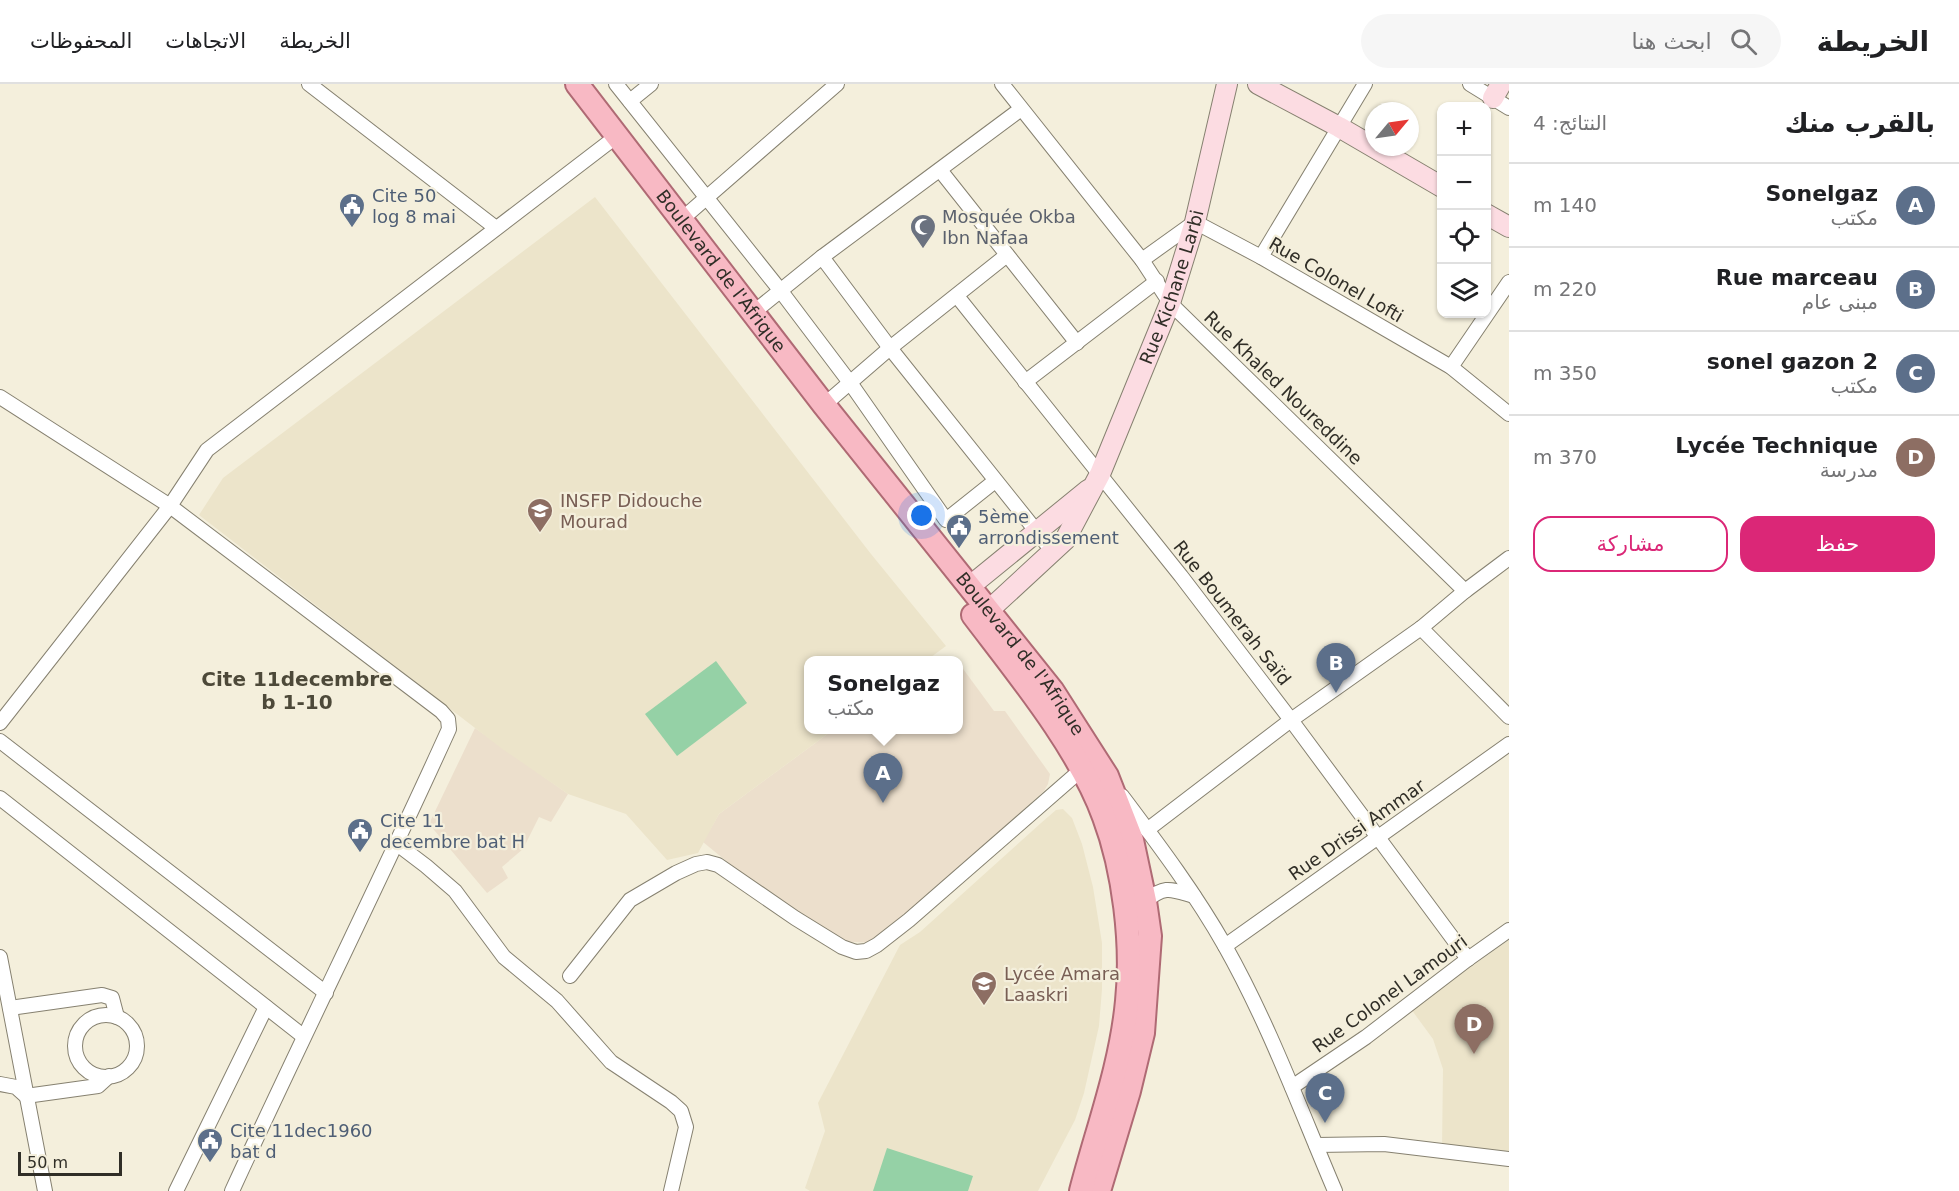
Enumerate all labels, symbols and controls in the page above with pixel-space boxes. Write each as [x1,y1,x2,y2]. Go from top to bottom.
search box [1361,14,1781,68]
icon: search [1727,25,1760,58]
text: الخريطة [1817,25,1929,58]
text: المحفوظات [30,29,132,53]
text: الاتجاهات [165,29,246,53]
text: الخريطة [279,29,351,53]
text: ابحث هنا [1632,29,1712,54]
north arrow [1365,102,1419,156]
map controls [1437,102,1491,318]
button: + [1437,102,1491,156]
text: بالقرب منك [1785,108,1935,138]
text: النتائج: 4 [1533,111,1607,135]
button: − [1437,156,1491,210]
text: Sonelgaz [1766,181,1878,206]
place label: Cite 50 log 8 mai [372,185,456,227]
street label: Boulevard de l'Afrique [652,185,790,356]
public building icon: Cite 50 log 8 mai [337,191,367,229]
text: 140 m [1533,193,1597,217]
text: A [1908,193,1923,217]
place label: Mosquée Okba Ibn Nafaa [942,206,1076,248]
text: مكتب [1831,206,1878,230]
street label: Rue Kichane Larbi [1135,208,1207,367]
button: locate [1437,210,1491,264]
mosque icon: Mosquée Okba Ibn Nafaa [908,212,938,250]
street label: Rue Colonel Lofti [1265,233,1407,327]
button: layers [1437,264,1491,318]
text: Rue marceau [1716,265,1878,290]
text: 220 m [1533,277,1597,301]
text: B [1908,277,1923,301]
text: مبنى عام [1802,290,1878,314]
street label: Rue Khaled Noureddine [1200,307,1367,469]
text: sonel gazon 2 [1707,349,1878,374]
text: 350 m [1533,361,1597,385]
text: C [1908,361,1923,385]
text: مكتب [1831,374,1878,398]
text: Lycée Technique [1675,433,1878,458]
text: 370 m [1533,445,1597,469]
text: D [1907,445,1924,469]
text: مدرسة [1820,458,1878,482]
place label: INSFP Didouche Mourad [560,490,702,532]
school or university icon: INSFP Didouche Mourad [525,496,555,534]
your location [907,501,936,530]
place label: 5ème arrondissement [978,506,1119,548]
public building icon: 5ème arrondissement [944,512,974,550]
button: مشاركة [1533,516,1728,572]
button: حفظ [1740,516,1935,572]
street label: Rue Boumerah Saïd [1169,536,1295,689]
street label: Boulevard de l'Afrique [952,568,1089,739]
pin: B [1316,644,1356,693]
popup [804,656,963,734]
district label: Cite 11decembre b 1-10 [201,667,393,714]
text: Sonelgaz [827,671,940,696]
text: مكتب [827,696,875,720]
pin: A [864,754,902,803]
street label: Rue Drissi Ammar [1285,774,1429,884]
place label: Cite 11 decembre bat H [380,810,525,852]
public building icon: Cite 11 decembre bat H [345,816,375,854]
street label: Rue Colonel Lamouri [1308,930,1471,1057]
place label: Lycée Amara Laaskri [1004,963,1120,1005]
school or university icon: Lycée Amara Laaskri [969,969,999,1007]
pin: D [1454,1004,1494,1054]
pin: C [1306,1074,1344,1123]
place label: Cite 11dec1960 bat d [230,1120,373,1162]
public building icon: Cite 11dec1960 bat d [195,1126,225,1164]
scale bar [18,1149,122,1176]
text: 50 m [27,1153,68,1172]

